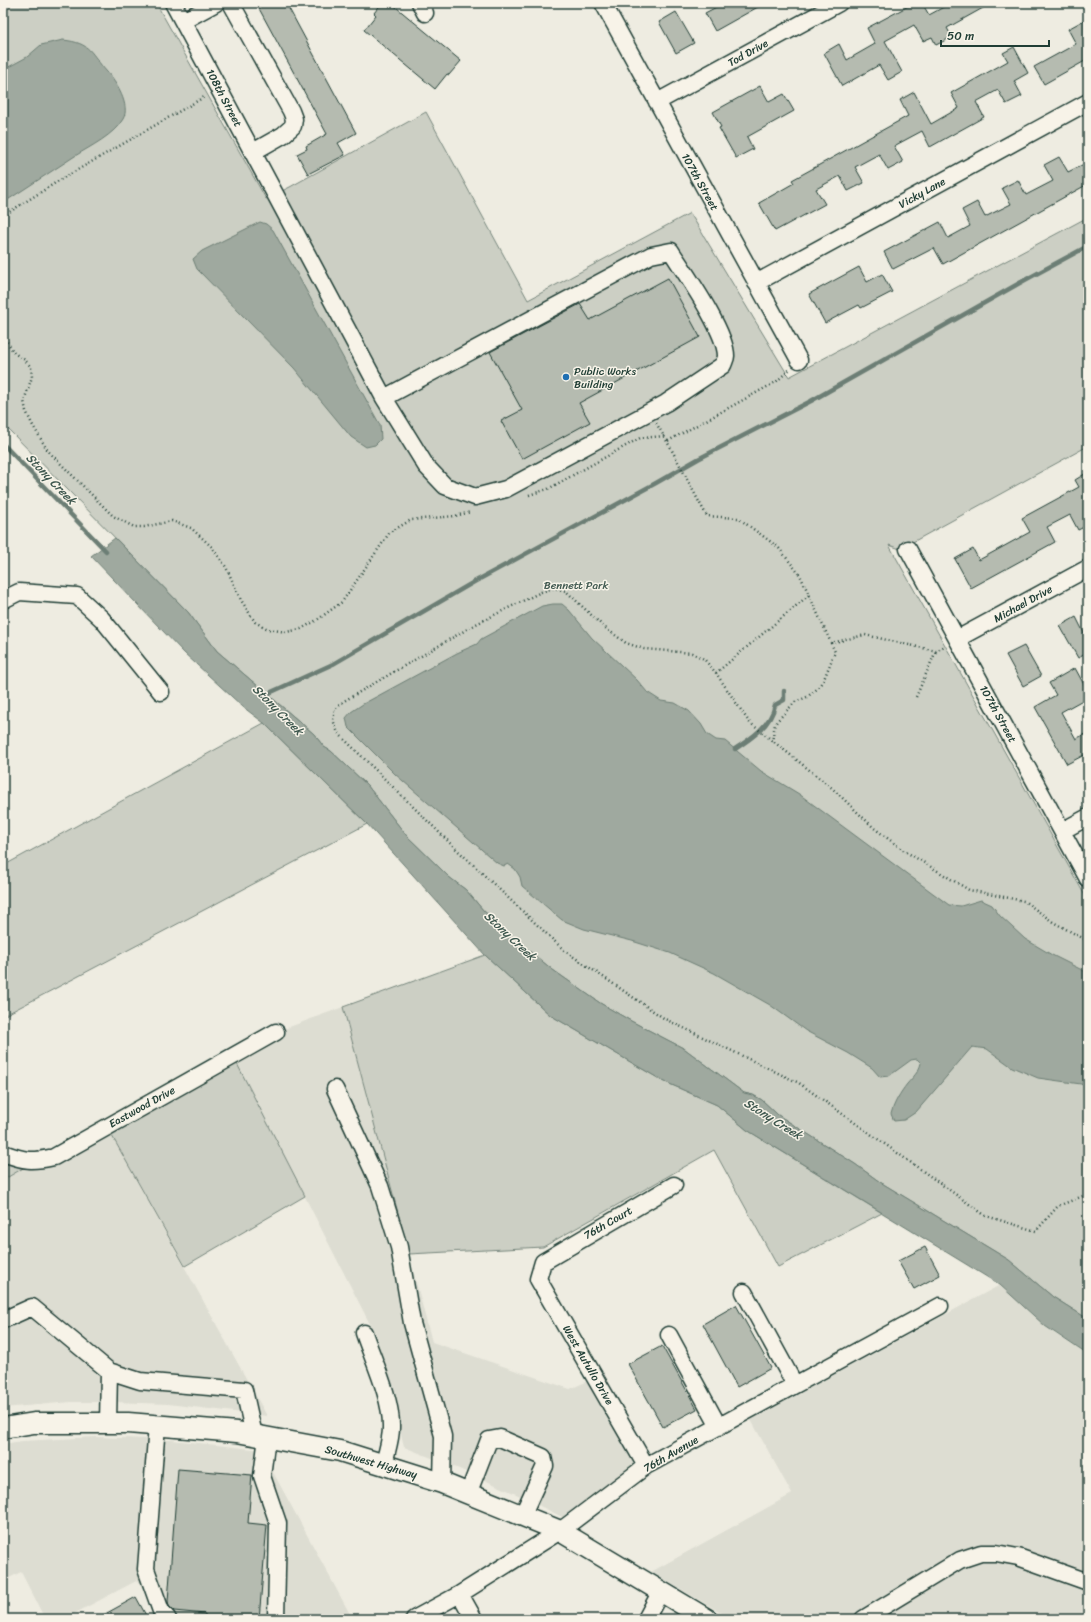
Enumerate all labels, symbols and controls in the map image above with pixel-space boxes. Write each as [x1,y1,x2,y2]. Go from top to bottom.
scale bar [941,22,1049,48]
text: 50 m [947,25,974,47]
street label: Tod Drive [724,34,772,72]
street label: 108th Street [201,65,247,131]
street label: 107th Street [676,150,724,214]
street label: Vicky Lane [895,172,950,214]
place label: Public Works Building [574,362,636,394]
marker: Public Works Building [561,372,571,382]
water label: Stony Creek [20,448,83,511]
park label: Bennett Park [544,576,608,595]
street label: Michael Drive [990,580,1056,628]
water label: Stony Creek [247,679,310,742]
street label: 107th Street [974,682,1022,746]
water label: Stony Creek [479,906,543,967]
street label: Eastwood Drive [105,1081,179,1133]
water label: Stony Creek [739,1092,808,1147]
street label: 76th Court [580,1201,636,1245]
street label: West Autullo Drive [557,1321,619,1409]
street label: 76th Avenue [640,1430,703,1477]
street label: Southwest Highway [322,1440,420,1484]

